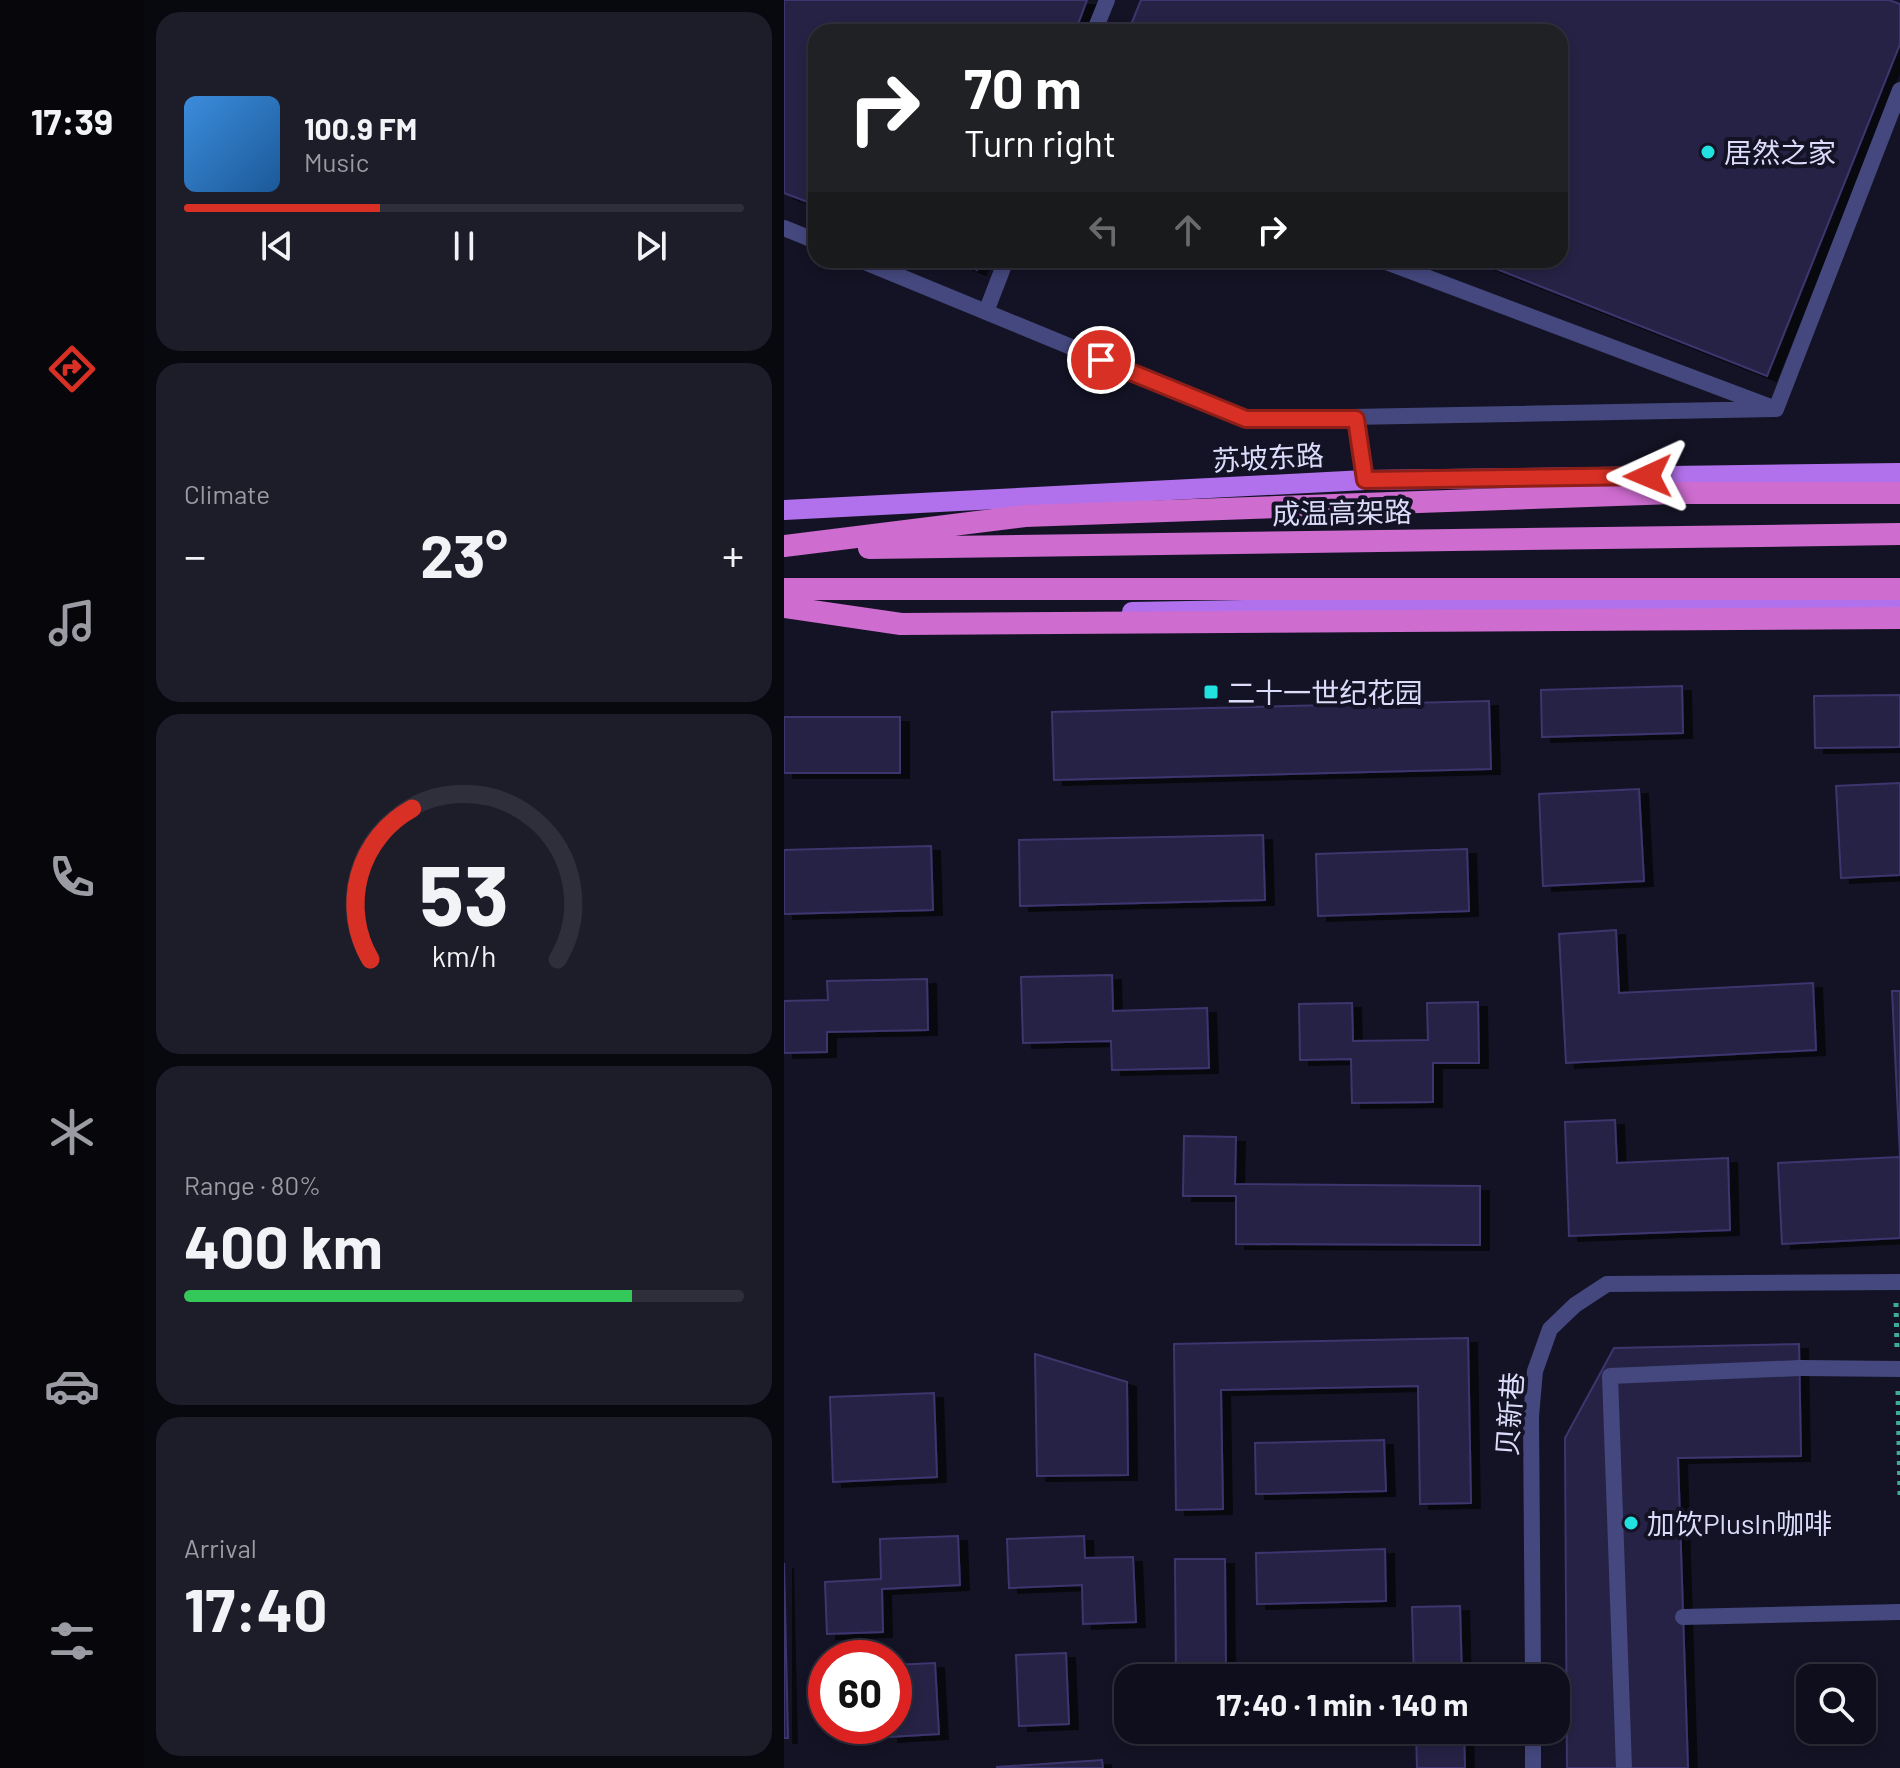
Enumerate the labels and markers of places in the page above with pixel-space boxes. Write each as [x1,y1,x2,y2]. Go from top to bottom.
place label: 居然之家 [1724,135,1836,169]
marker: 居然之家 [1699,143,1717,161]
pin [1067,326,1135,394]
place label: 二十一世纪花园 [1227,675,1423,709]
marker: 二十一世纪花园 [1202,683,1220,701]
place label: 加饮Plusln咖啡 [1647,1506,1832,1540]
marker: 加饮Plusln咖啡 [1622,1514,1640,1532]

